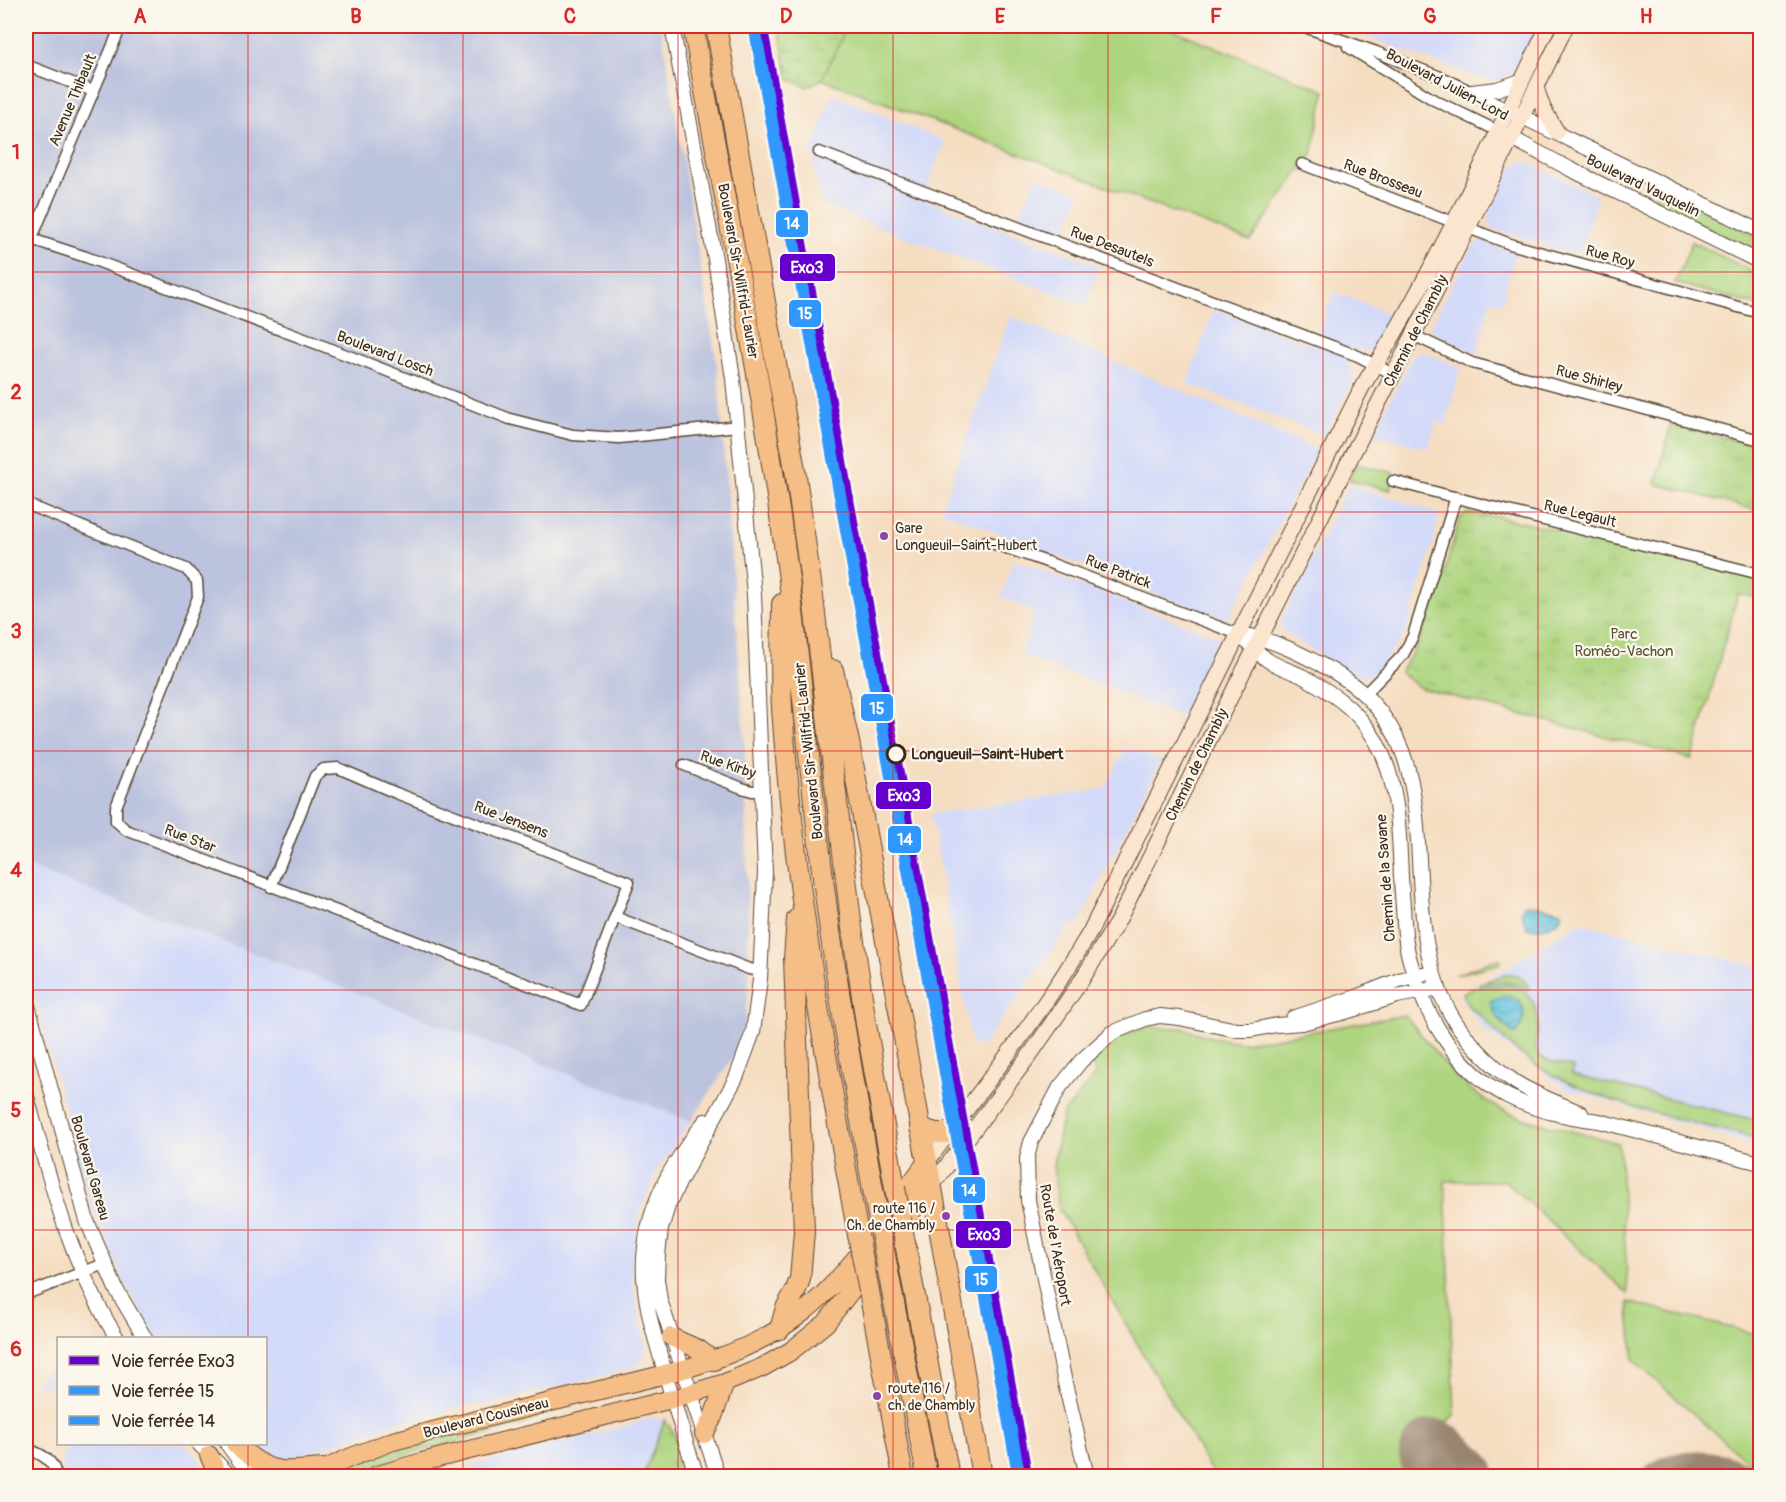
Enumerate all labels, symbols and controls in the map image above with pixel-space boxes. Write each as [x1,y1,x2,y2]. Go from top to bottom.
text: A [134,4,147,29]
text: B [350,4,362,29]
text: C [564,4,576,29]
text: D [780,4,793,29]
text: E [995,4,1006,29]
text: F [1210,4,1222,29]
text: G [1423,4,1437,29]
text: H [1640,4,1653,29]
street label: Boulevard Julien-Lord [1382,45,1512,125]
street label: Avenue Thibault [45,50,101,149]
text: 1 [12,140,20,165]
street label: Boulevard Vauquelin [1583,150,1703,222]
street label: Rue Brosseau [1341,155,1425,203]
street label: Boulevard Sir-Wilfrid-Laurier [713,182,763,361]
line badge: 14 [775,209,809,238]
text: 14 [784,214,800,234]
street label: Rue Desautels [1067,222,1157,272]
street label: Rue Roy [1583,241,1637,273]
line badge: Exo3 [779,253,836,282]
text: Exo3 [790,258,824,278]
street label: Chemin de Chambly [1380,271,1453,390]
line badge: 15 [788,299,822,328]
text: 15 [798,304,813,324]
street label: Boulevard Losch [334,327,436,381]
street label: Rue Shirley [1554,361,1625,397]
text: 2 [10,380,22,405]
street label: Rue Legault [1542,496,1619,532]
place label: Gare Longueuil–Saint-Hubert [895,520,1037,554]
marker: Gare Longueuil–Saint-Hubert [878,530,890,542]
street label: Rue Patrick [1082,551,1154,594]
text: 3 [10,619,22,644]
park label: Parc Roméo-Vachon [1574,625,1674,661]
street label: Boulevard Sir-Wilfrid-Laurier [790,661,828,840]
line badge: 15 [860,693,894,722]
text: 15 [870,699,885,719]
street label: Chemin de Chambly [1161,705,1233,825]
marker: Longueuil–Saint-Hubert [886,744,906,764]
place label: Longueuil–Saint-Hubert [911,745,1064,764]
street label: Rue Kirby [698,747,759,784]
line badge: Exo3 [875,781,932,810]
text: Exo3 [887,786,921,806]
street label: Rue Jensens [471,797,551,843]
street label: Chemin de la Savane [1372,813,1400,942]
street label: Rue Star [161,820,219,858]
line badge: 14 [887,825,922,854]
text: 14 [897,830,913,850]
text: 4 [10,858,22,883]
text: 5 [11,1098,22,1123]
street label: Boulevard Gareau [66,1113,114,1223]
line badge: 14 [952,1176,986,1204]
text: 14 [961,1181,977,1201]
street label: Route de l'Aéroport [1035,1183,1075,1308]
place label: route 116 / Ch. de Chambly [846,1200,935,1234]
marker: route 116 / Ch. de Chambly [940,1210,952,1222]
line badge: Exo3 [955,1220,1012,1249]
text: Exo3 [967,1225,1001,1245]
line badge: 15 [964,1265,998,1293]
text: 15 [974,1270,989,1290]
text: 6 [10,1337,22,1362]
legend [57,1337,267,1445]
text: Voie ferrée Exo3 [111,1350,235,1373]
text: Voie ferrée 15 [111,1380,215,1403]
place label: route 116 / ch. de Chambly [888,1380,975,1414]
marker: route 116 / ch. de Chambly [871,1390,883,1402]
street label: Boulevard Cousineau [421,1393,551,1443]
text: Voie ferrée 14 [111,1410,216,1433]

